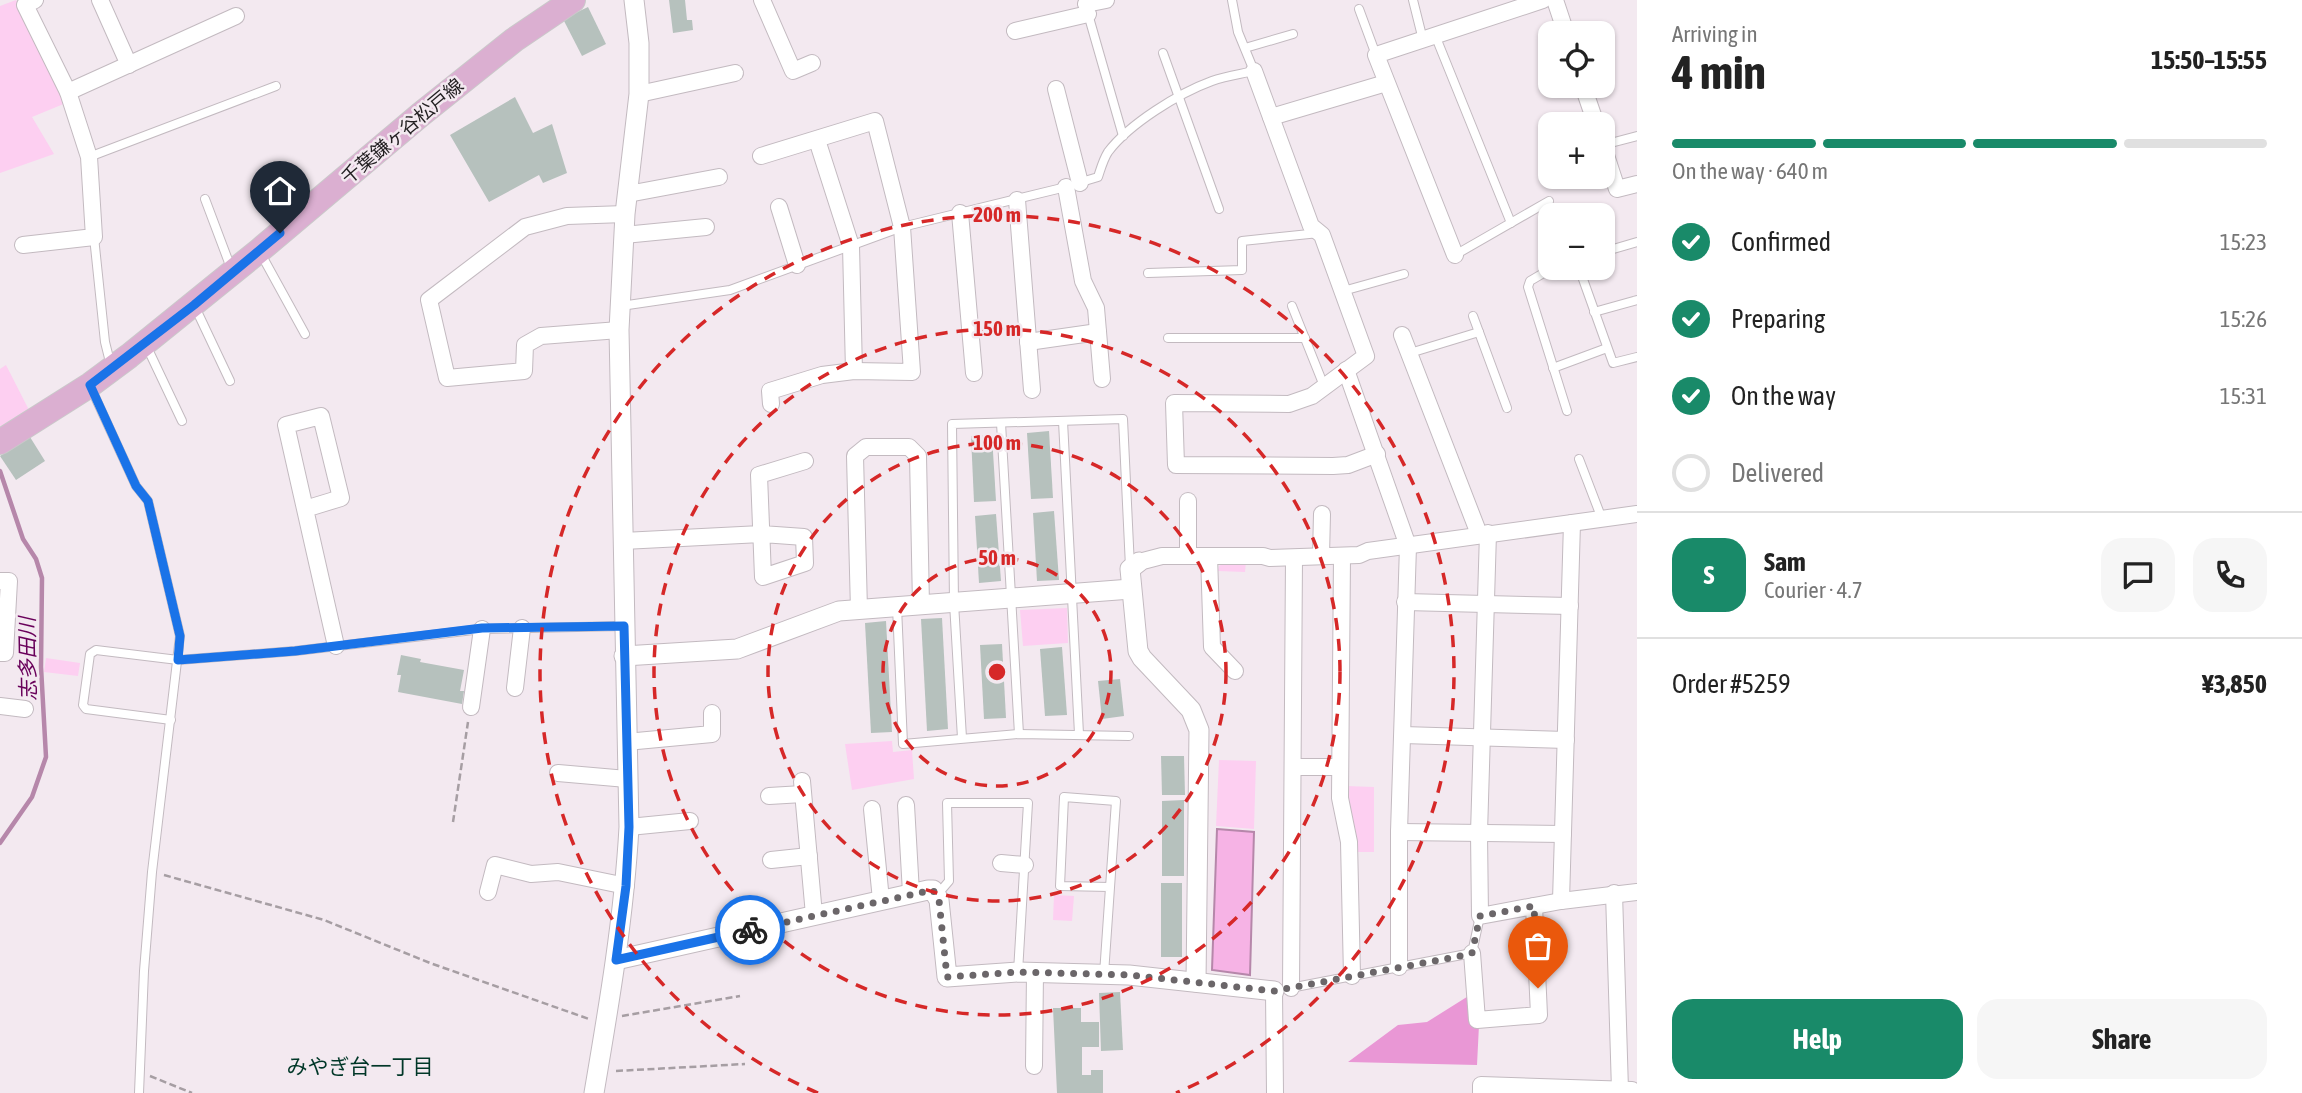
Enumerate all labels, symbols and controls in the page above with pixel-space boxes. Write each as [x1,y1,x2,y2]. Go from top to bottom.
map controls [1538,21,1615,280]
button: locate [1538,21,1615,98]
text: Arriving in [1672,21,1758,47]
text: 15:50–15:55 [2151,45,2267,75]
text: 4 min [1672,46,1766,99]
street label: 千葉鎌ヶ谷松戸線 [337,74,467,188]
button: + [1538,112,1615,189]
text: On the way · 640 m [1672,158,1828,184]
pin [250,161,310,233]
icon: home [261,172,299,210]
text: 200 m [973,202,1021,226]
button: − [1538,203,1615,280]
icon: check [1672,223,1710,261]
text: Confirmed [1731,227,1831,257]
text: 15:23 [2220,229,2267,255]
icon: check [1672,300,1710,338]
text: Preparing [1731,304,1825,334]
text: 15:26 [2220,306,2267,332]
text: 150 m [973,316,1021,340]
icon: check [1672,377,1710,415]
text: On the way [1731,381,1836,411]
text: 15:31 [2220,383,2267,409]
text: 100 m [973,430,1021,454]
text: Delivered [1731,458,1824,488]
button: chat [2101,538,2175,612]
button: phone [2193,538,2267,612]
text: 50 m [978,545,1016,569]
text: Sam [1764,547,1806,577]
text: S [1704,560,1714,590]
text: Courier · 4.7 [1764,577,1863,603]
water label: 志多田川 [14,615,40,701]
centre of rings [985,660,1009,684]
text: Order #5259 [1672,669,1791,699]
text: ¥3,850 [2202,669,2267,699]
courier [715,895,785,965]
icon: bike [731,911,769,949]
pin [1508,916,1568,988]
icon: bag [1519,927,1557,965]
button: Help [1672,999,1963,1079]
button: Share [1977,999,2267,1079]
district label: みやぎ台一丁目 [287,1054,434,1078]

